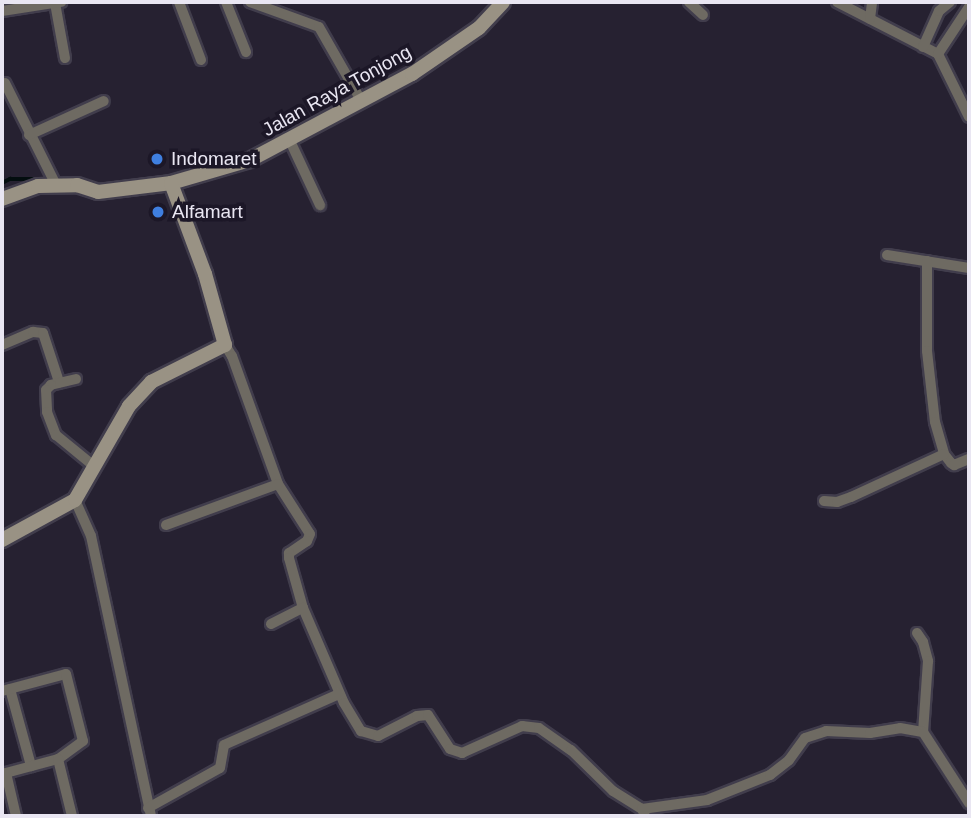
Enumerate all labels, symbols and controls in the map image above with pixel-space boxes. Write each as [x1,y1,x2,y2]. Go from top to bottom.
street label: Jalan Raya Tonjong [258,41,416,141]
place label: Indomaret [171,148,257,170]
marker: Indomaret [149,151,165,167]
place label: Alfamart [172,201,243,223]
marker: Alfamart [150,204,166,220]

